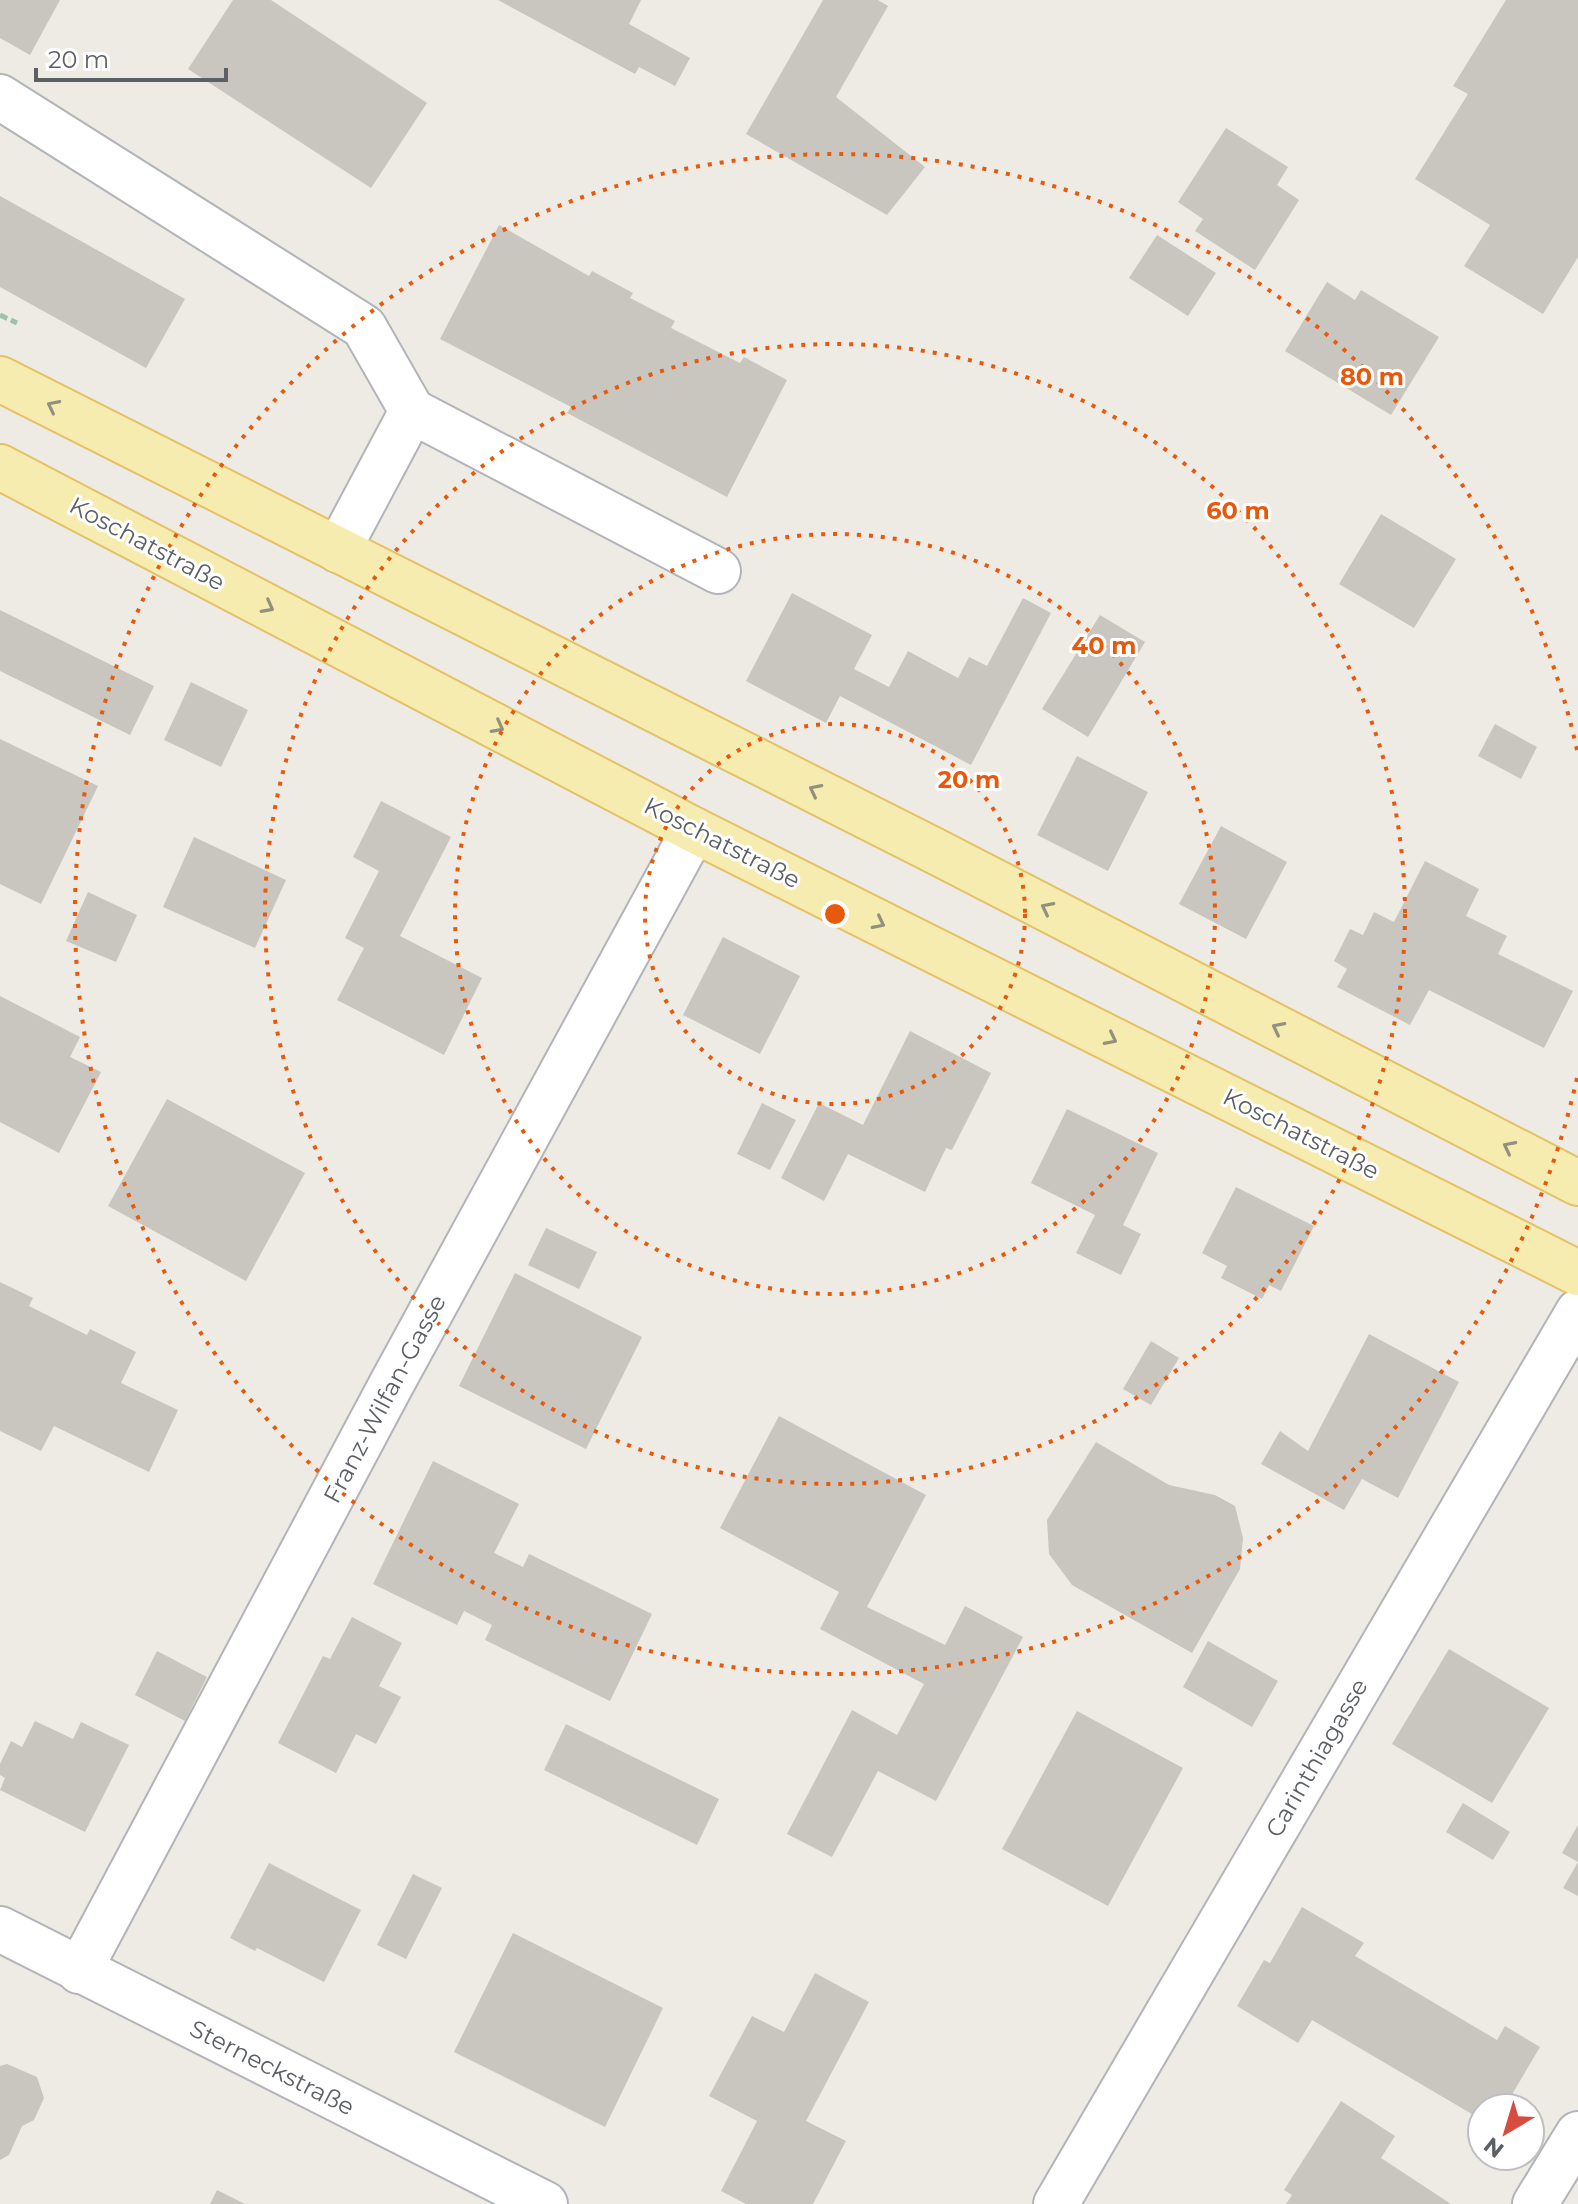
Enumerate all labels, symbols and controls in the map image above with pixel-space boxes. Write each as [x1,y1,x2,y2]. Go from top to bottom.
scale bar [36,32,226,82]
text: 20 m [48,45,109,74]
text: 80 m [1340,362,1404,391]
one-way arrow [47,400,62,415]
street label: Koschatstraße [65,490,230,597]
text: 60 m [1206,496,1270,525]
one-way arrow [259,597,274,612]
text: 40 m [1072,631,1136,660]
one-way arrow [490,718,504,733]
text: 20 m [938,765,1000,794]
one-way arrow [809,785,824,800]
street label: Koschatstraße [639,791,805,894]
centre of rings [821,900,849,928]
one-way arrow [1040,903,1055,918]
one-way arrow [870,913,885,928]
one-way arrow [1271,1022,1286,1037]
one-way arrow [1103,1030,1118,1045]
street label: Koschatstraße [1218,1082,1384,1185]
one-way arrow [1502,1142,1517,1157]
street label: Franz-Wilfan-Gasse [317,1290,452,1508]
street label: Carinthiagasse [1259,1673,1374,1842]
street label: Sterneckstraße [185,2014,359,2122]
north arrow [1466,2092,1546,2172]
text: N [1479,2131,1509,2163]

